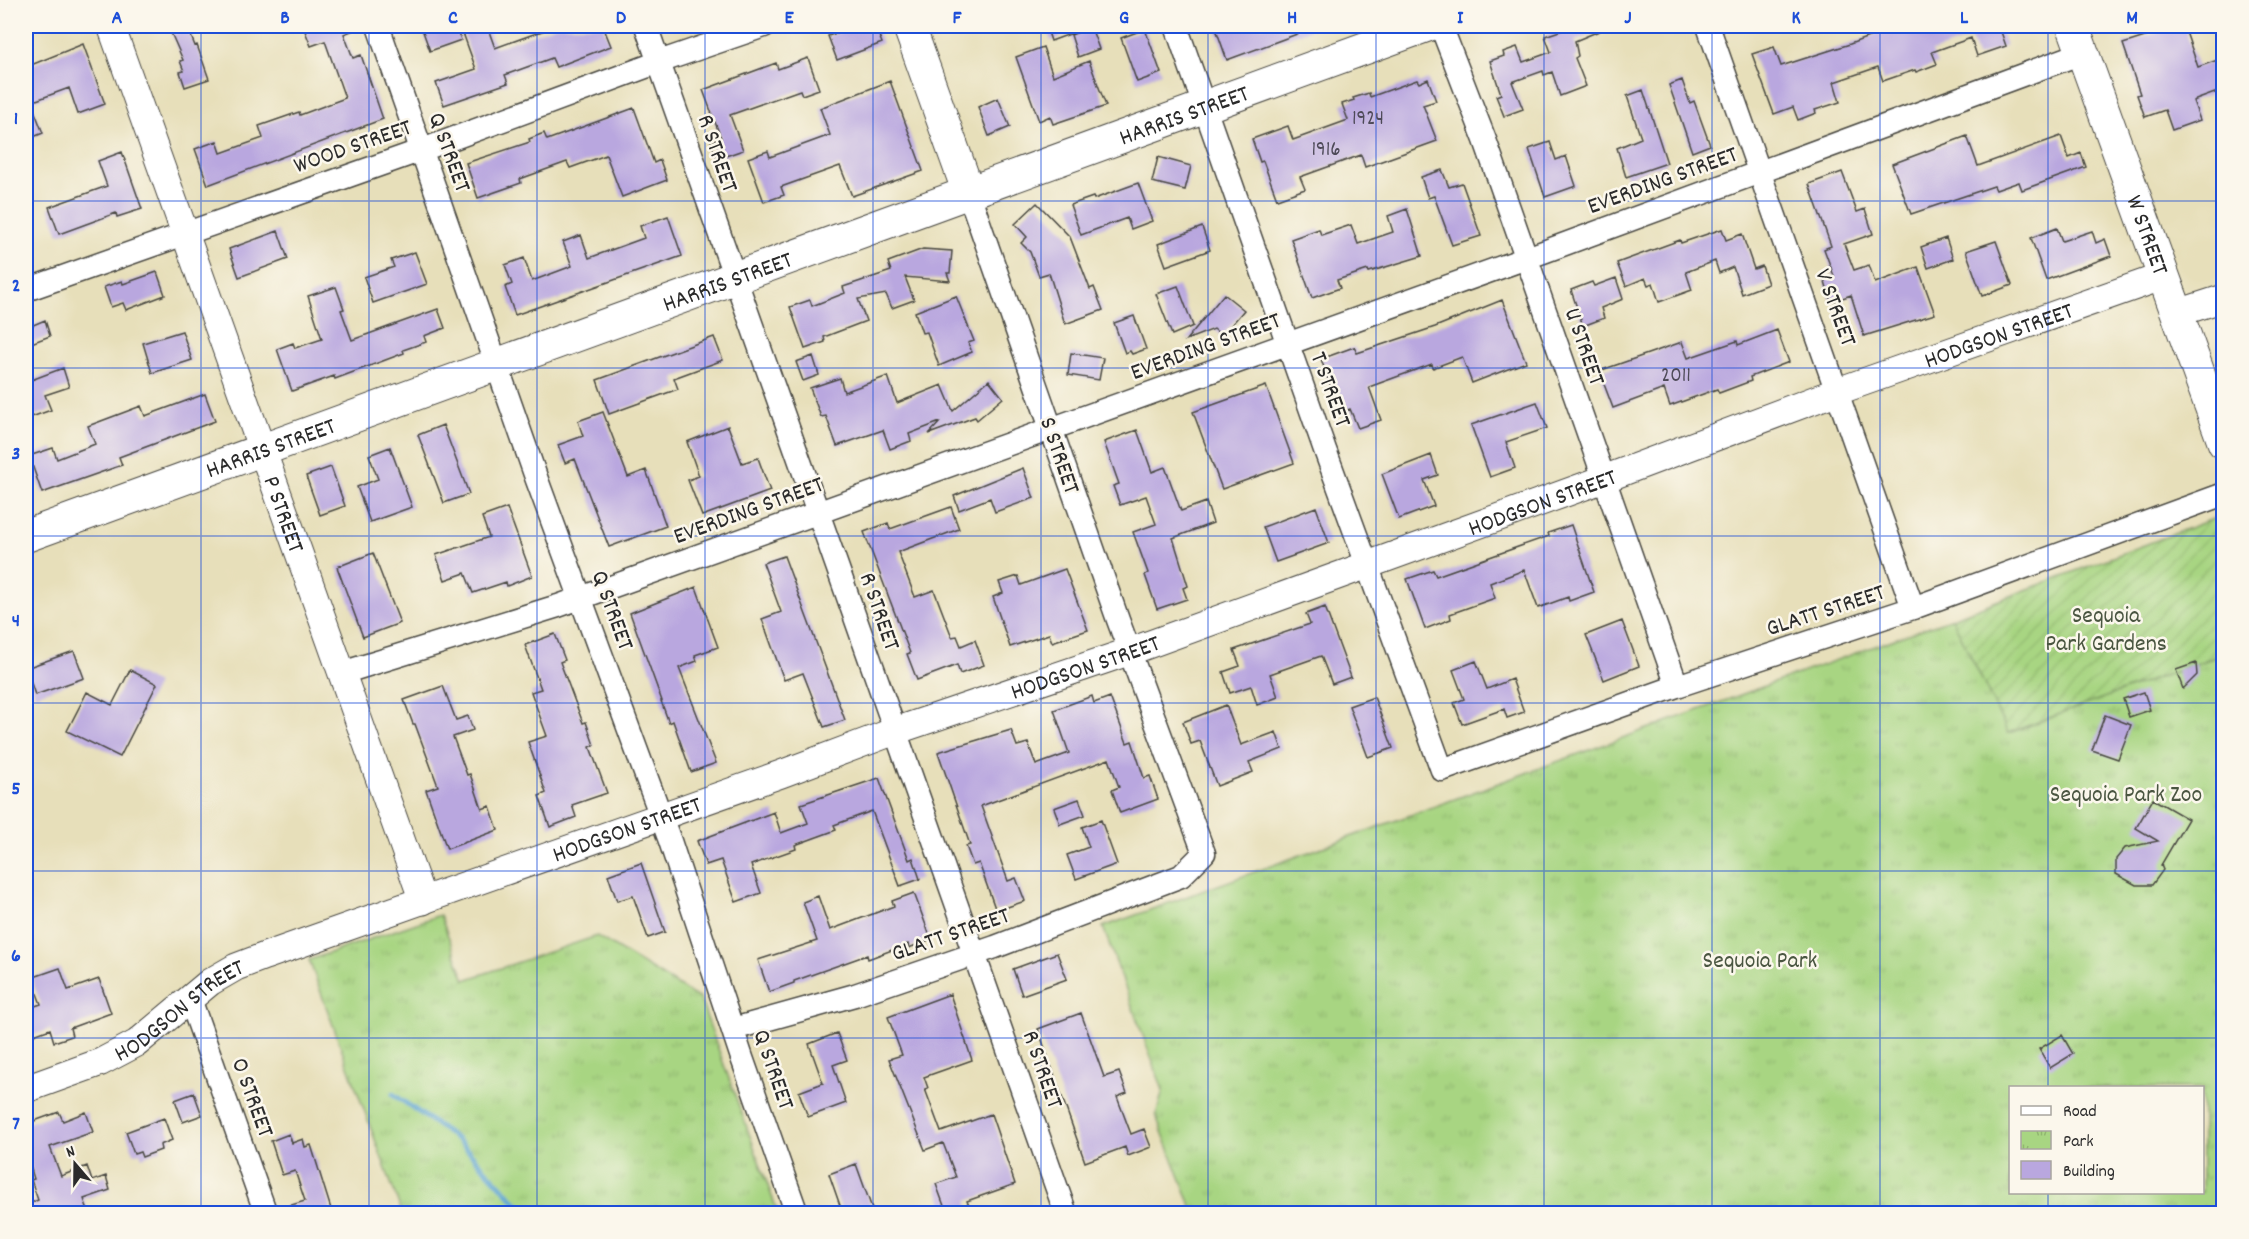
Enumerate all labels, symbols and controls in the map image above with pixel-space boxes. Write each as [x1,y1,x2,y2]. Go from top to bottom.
text: A [112,5,123,33]
text: B [280,5,290,33]
text: C [448,5,458,33]
text: D [616,5,627,33]
text: E [784,5,794,33]
text: F [953,5,963,33]
text: G [1119,5,1129,33]
text: H [1287,5,1297,33]
text: I [1457,5,1464,33]
text: J [1624,5,1632,33]
text: K [1791,5,1801,33]
text: L [1960,5,1969,33]
text: M [2126,5,2138,33]
street label: HARRIS STREET [1115,78,1255,156]
house number: 1924 [1352,105,1384,135]
text: 1 [14,106,18,134]
street label: Q STREET [418,108,478,198]
street label: R STREET [687,110,745,198]
street label: WOOD STREET [290,112,417,184]
house number: 1916 [1311,136,1341,166]
street label: EVERDING STREET [1583,139,1743,225]
street label: W STREET [2116,191,2176,281]
street label: HARRIS STREET [658,244,798,323]
street label: V STREET [1804,264,1864,352]
text: 2 [12,273,20,301]
street label: HODGSON STREET [1920,295,2079,379]
street label: U STREET [1554,303,1612,391]
street label: EVERDING STREET [1126,305,1286,391]
street label: T STREET [1300,347,1359,433]
house number: 2011 [1661,362,1691,392]
street label: HARRIS STREET [202,410,341,489]
street label: S STREET [1029,413,1087,499]
text: 3 [12,441,20,469]
street label: HODGSON STREET [1464,462,1622,547]
street label: EVERDING STREET [669,469,829,555]
street label: P STREET [253,472,312,559]
street label: Q STREET [581,566,641,656]
street label: R STREET [849,568,907,656]
street label: GLATT STREET [1762,577,1890,647]
park label: Sequoia Park Gardens [2045,600,2167,662]
text: 4 [12,608,20,636]
street label: HODGSON STREET [1007,628,1166,711]
text: 5 [11,776,21,804]
park label: Sequoia Park Zoo [2050,779,2202,813]
street label: HODGSON STREET [549,789,707,873]
street label: GLATT STREET [887,900,1015,972]
text: 6 [11,943,21,971]
park label: Sequoia Park [1703,945,1817,979]
street label: HODGSON STREET [109,952,249,1072]
street label: Q STREET [743,1025,802,1115]
street label: R STREET [1012,1026,1070,1114]
street label: O STREET [221,1053,281,1143]
legend [2009,1086,2204,1194]
text: Road [2063,1100,2097,1125]
text: 7 [12,1111,20,1139]
text: Park [2063,1130,2094,1155]
north arrow [45,1134,105,1194]
text: N [63,1140,78,1164]
text: Building [2063,1160,2115,1185]

